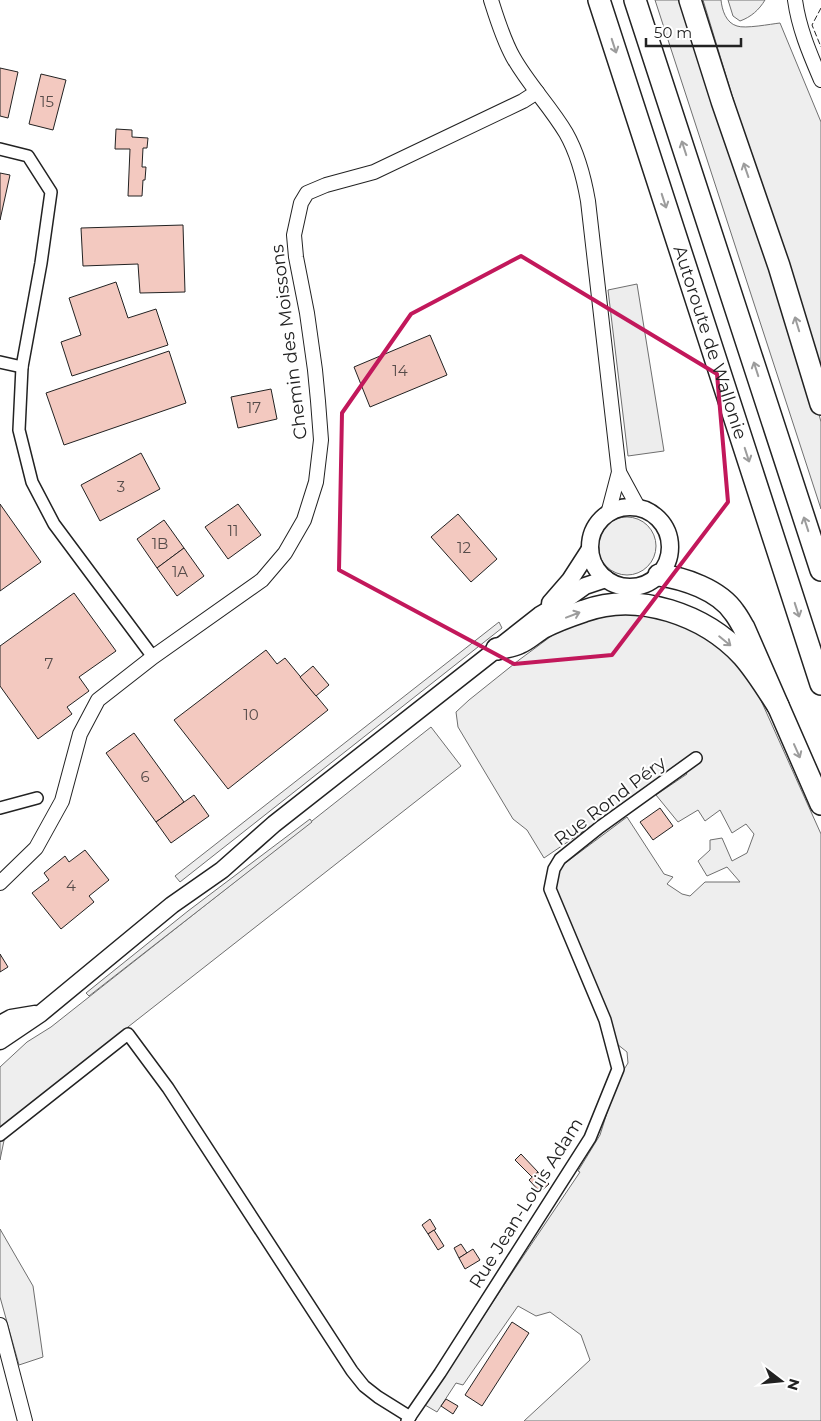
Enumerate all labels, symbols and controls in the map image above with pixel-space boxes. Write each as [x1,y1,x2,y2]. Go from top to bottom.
scale bar [646,15,741,47]
text: 50 m [654,23,692,42]
one-way arrow [609,38,619,54]
house number: 15 [40,92,54,111]
one-way arrow [678,140,688,156]
one-way arrow [741,162,750,178]
one-way arrow [660,193,669,208]
street label: Chemin des Moissons [266,243,312,441]
street label: Autoroute de Wallonie [668,243,752,442]
one-way arrow [792,316,802,332]
house number: 14 [392,361,408,380]
one-way arrow [750,361,760,377]
house number: 17 [247,398,261,417]
one-way arrow [742,447,752,463]
house number: 3 [117,477,125,496]
one-way arrow [801,516,810,532]
house number: 11 [228,521,238,540]
house number: 1B [152,534,168,553]
house number: 12 [457,538,471,557]
house number: 1A [172,562,188,581]
one-way arrow [793,602,802,617]
one-way arrow [565,609,580,619]
one-way arrow [719,635,732,646]
house number: 7 [45,654,54,673]
house number: 10 [243,705,259,724]
one-way arrow [793,743,803,758]
street label: Rue Rond Péry [550,752,671,850]
house number: 6 [140,767,150,786]
house number: 4 [66,876,76,895]
street label: Rue Jean-Louis Adam [464,1114,588,1292]
north arrow [756,1356,806,1406]
text: N [783,1377,804,1393]

